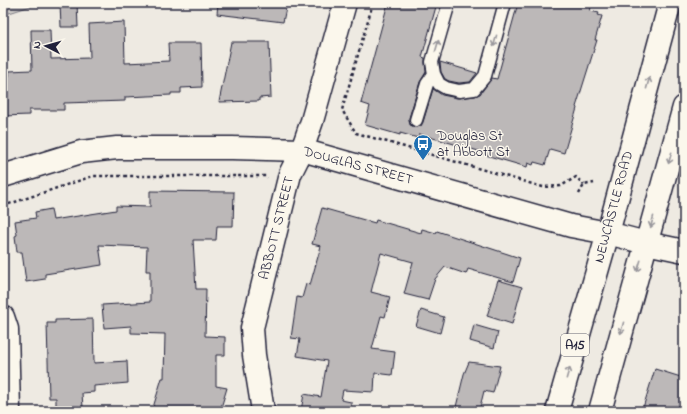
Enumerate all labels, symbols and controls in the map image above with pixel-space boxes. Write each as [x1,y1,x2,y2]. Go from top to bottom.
north arrow [26,26,66,66]
one-way arrow [491,34,498,47]
one-way arrow [434,39,441,52]
text: N [29,41,45,50]
one-way arrow [645,77,652,90]
place label: Douglas St at Abbott St [436,126,510,163]
bus stop icon: Douglas St at Abbott St [412,133,434,161]
street label: DOUGLAS STREET [300,141,415,191]
street label: NEWCASTLE ROAD [589,149,639,265]
one-way arrow [666,152,673,165]
street label: ABBOTT STREET [254,174,300,282]
one-way arrow [648,215,655,228]
one-way arrow [635,260,642,273]
one-way arrow [618,321,625,334]
road number: A15 [561,334,589,356]
one-way arrow [565,367,572,380]

